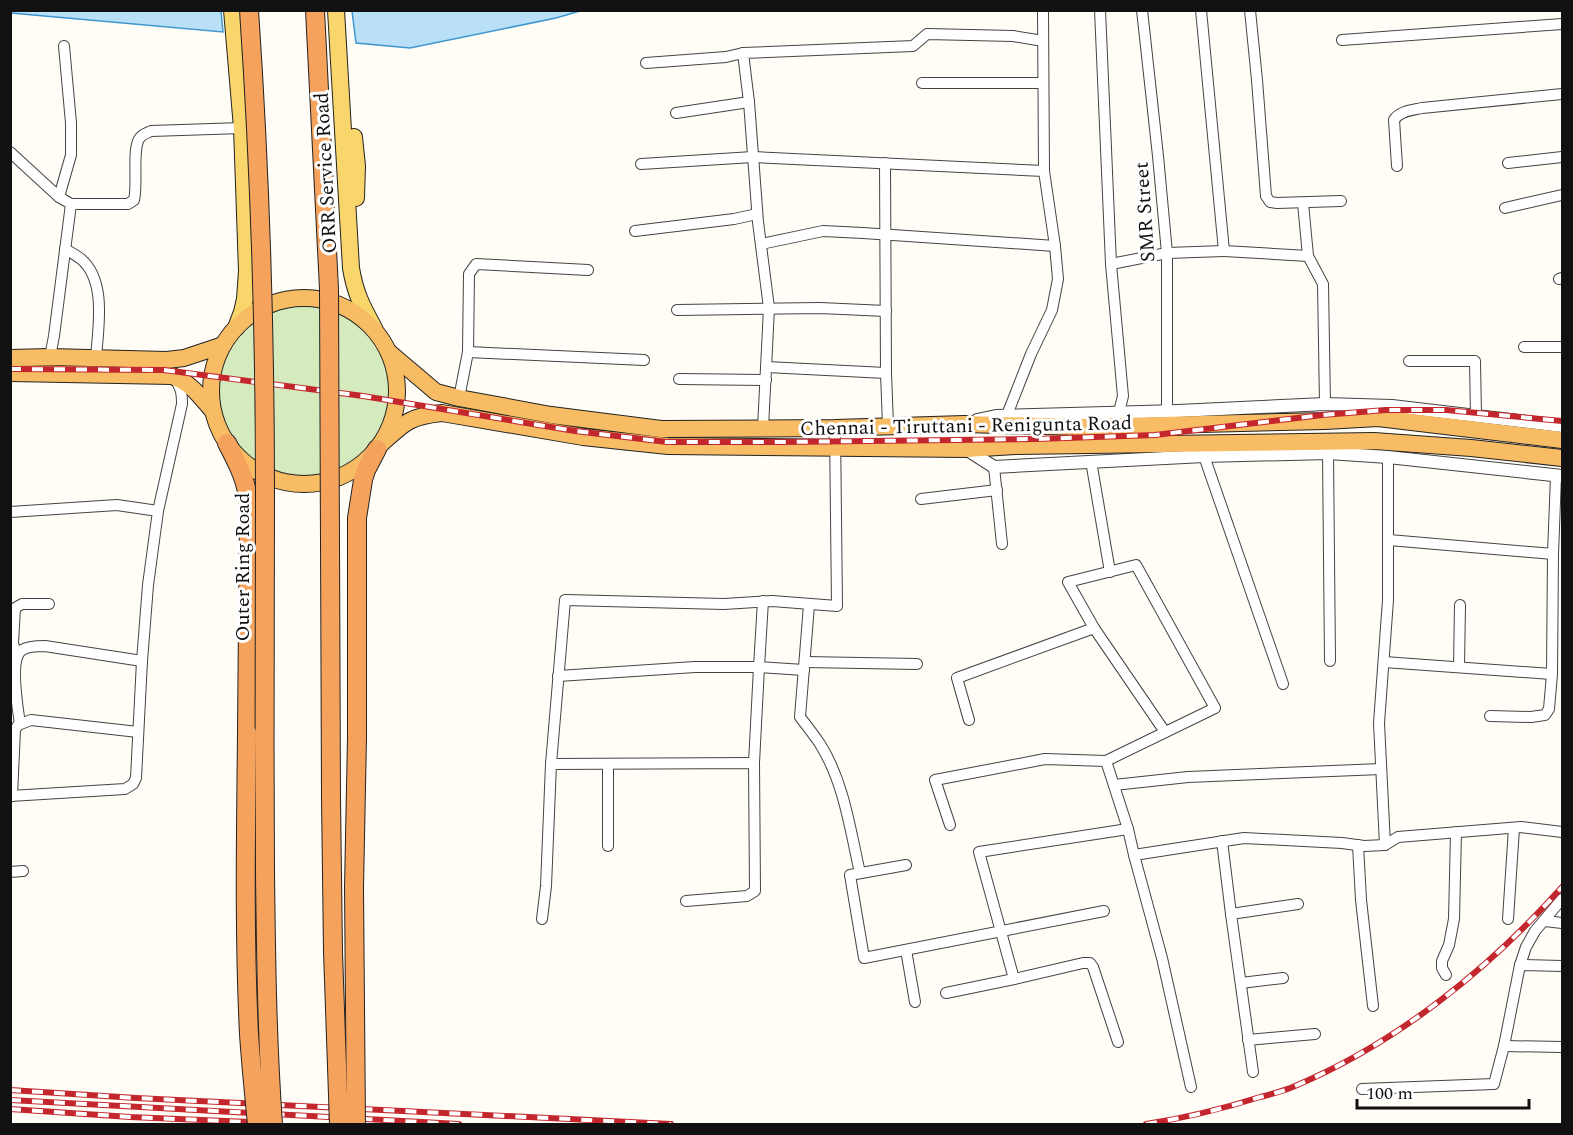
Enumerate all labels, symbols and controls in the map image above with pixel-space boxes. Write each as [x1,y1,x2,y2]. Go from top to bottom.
street label: ORR Service Road [307,92,345,254]
street label: SMR Street [1127,161,1163,263]
street label: Chennai - Tiruttani - Renigunta Road [800,408,1132,444]
street label: Outer Ring Road [228,492,258,642]
scale bar [1357,1072,1530,1110]
text: 100 m [1366,1080,1413,1107]

